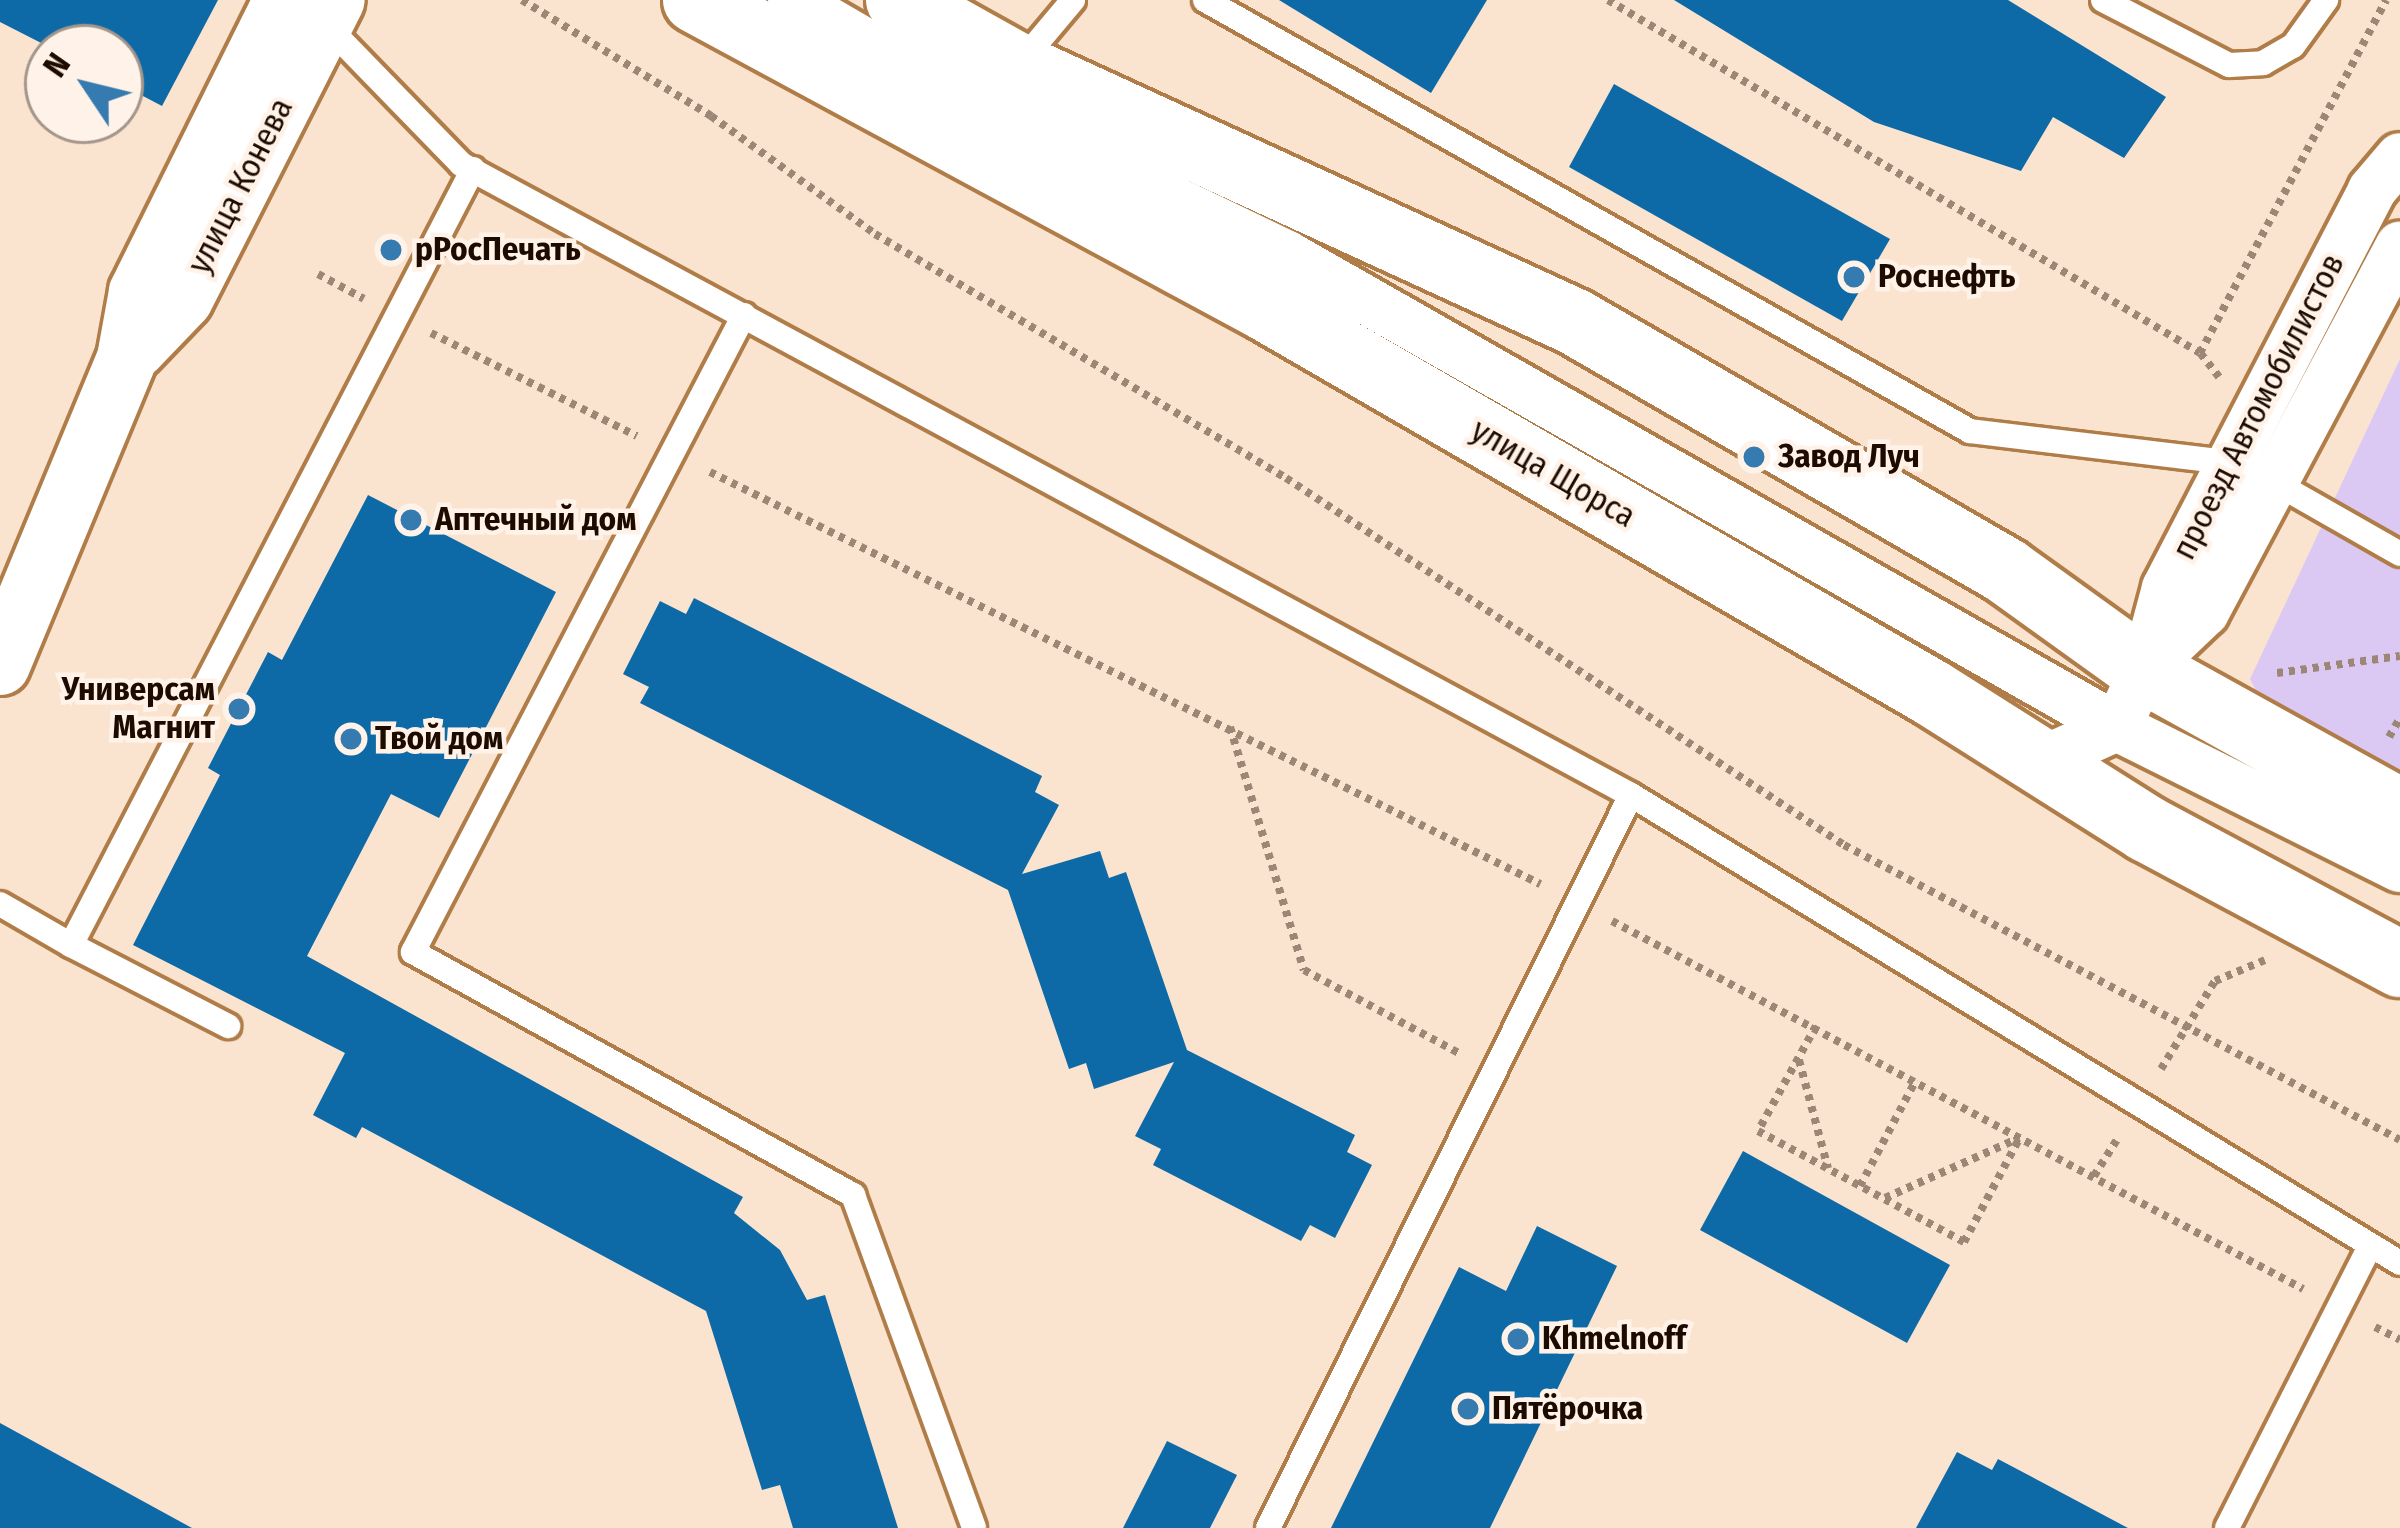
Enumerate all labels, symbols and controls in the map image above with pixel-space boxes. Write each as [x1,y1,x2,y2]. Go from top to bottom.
north arrow [24,24,144,144]
text: N [35,45,79,85]
street label: улица Конева [180,92,302,280]
place label: рРосПечать [415,230,581,270]
marker: рРосПечать [378,237,404,263]
street label: проезд Автомобилистов [2165,248,2353,566]
place label: Роснефть [1878,257,2015,297]
marker: Роснефть [1841,264,1867,290]
street label: улица Щорса [1464,411,1642,537]
place label: Завод Луч [1778,437,1920,477]
marker: Завод Луч [1741,444,1767,470]
place label: Аптечный дом [435,500,636,540]
marker: Аптечный дом [398,507,424,533]
place label: Универсам Магнит [62,670,215,748]
marker: Универсам Магнит [226,696,252,722]
place label: Твой дом [375,719,503,759]
marker: Твой дом [338,726,364,752]
place label: Khmelnoff [1542,1319,1686,1359]
marker: Khmelnoff [1505,1326,1531,1352]
place label: Пятёрочка [1492,1389,1643,1429]
marker: Пятёрочка [1455,1396,1481,1422]

